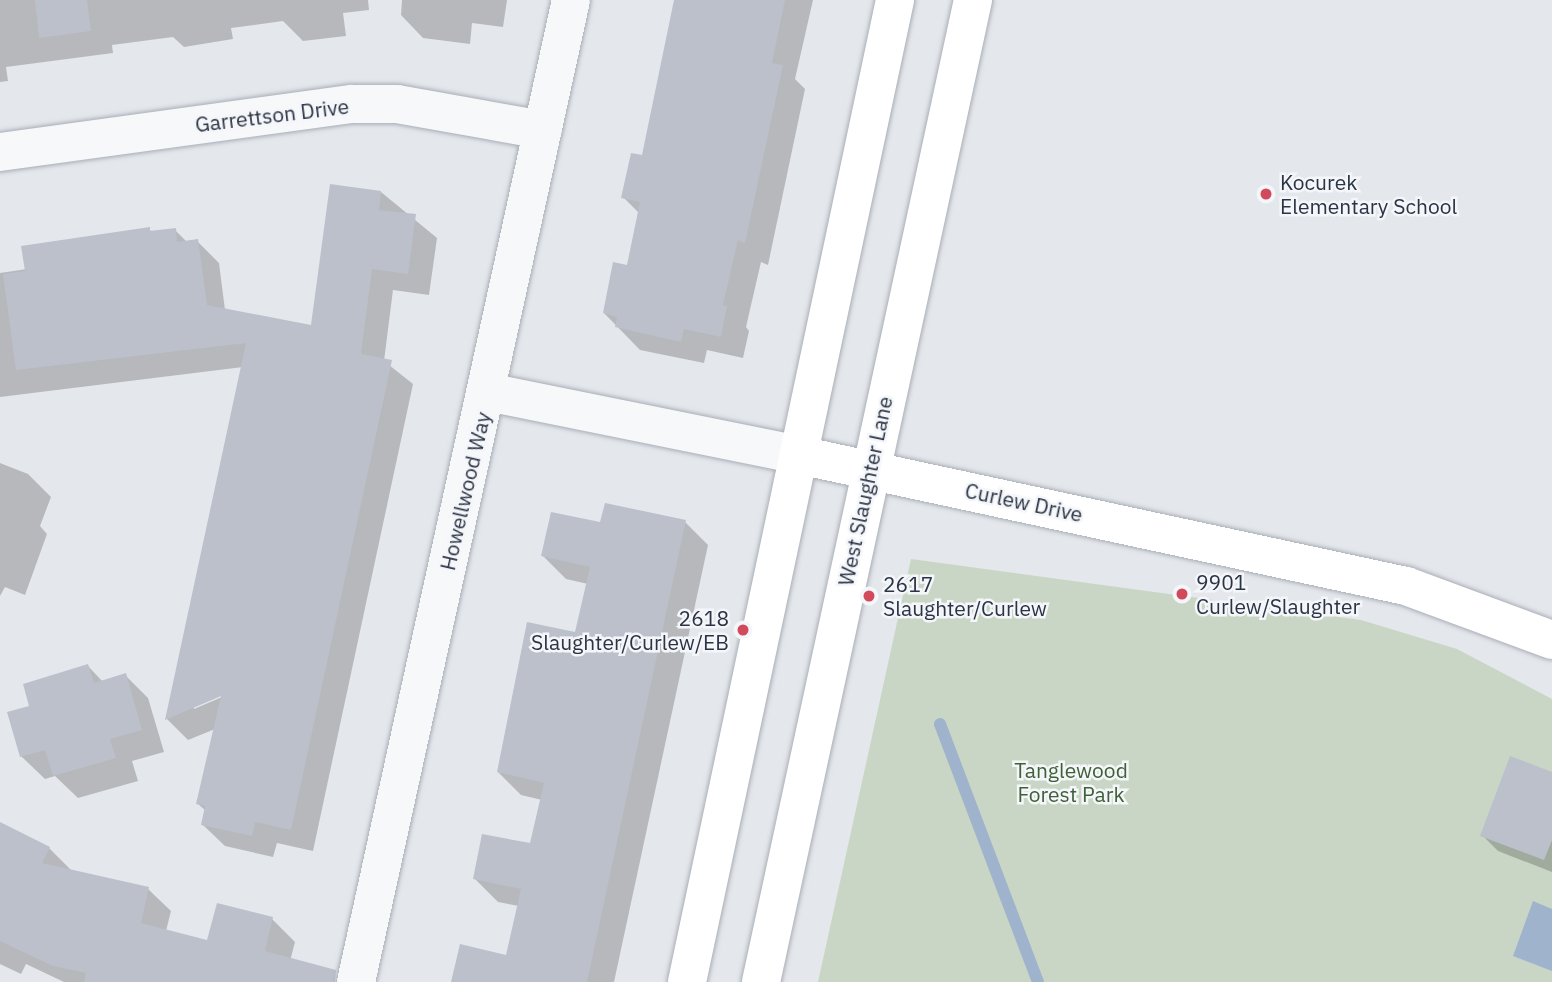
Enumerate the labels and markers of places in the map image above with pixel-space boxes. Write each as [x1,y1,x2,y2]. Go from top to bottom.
place label: Kocurek Elementary School [1280,169,1457,219]
marker: Kocurek Elementary School [1258,186,1274,202]
place label: 9901 Curlew/Slaughter [1196,569,1360,619]
place label: 2617 Slaughter/Curlew [883,571,1047,621]
marker: 9901 Curlew/Slaughter [1174,586,1190,602]
marker: 2617 Slaughter/Curlew [861,588,877,604]
place label: 2618 Slaughter/Curlew/EB [531,605,729,655]
marker: 2618 Slaughter/Curlew/EB [735,622,751,638]

